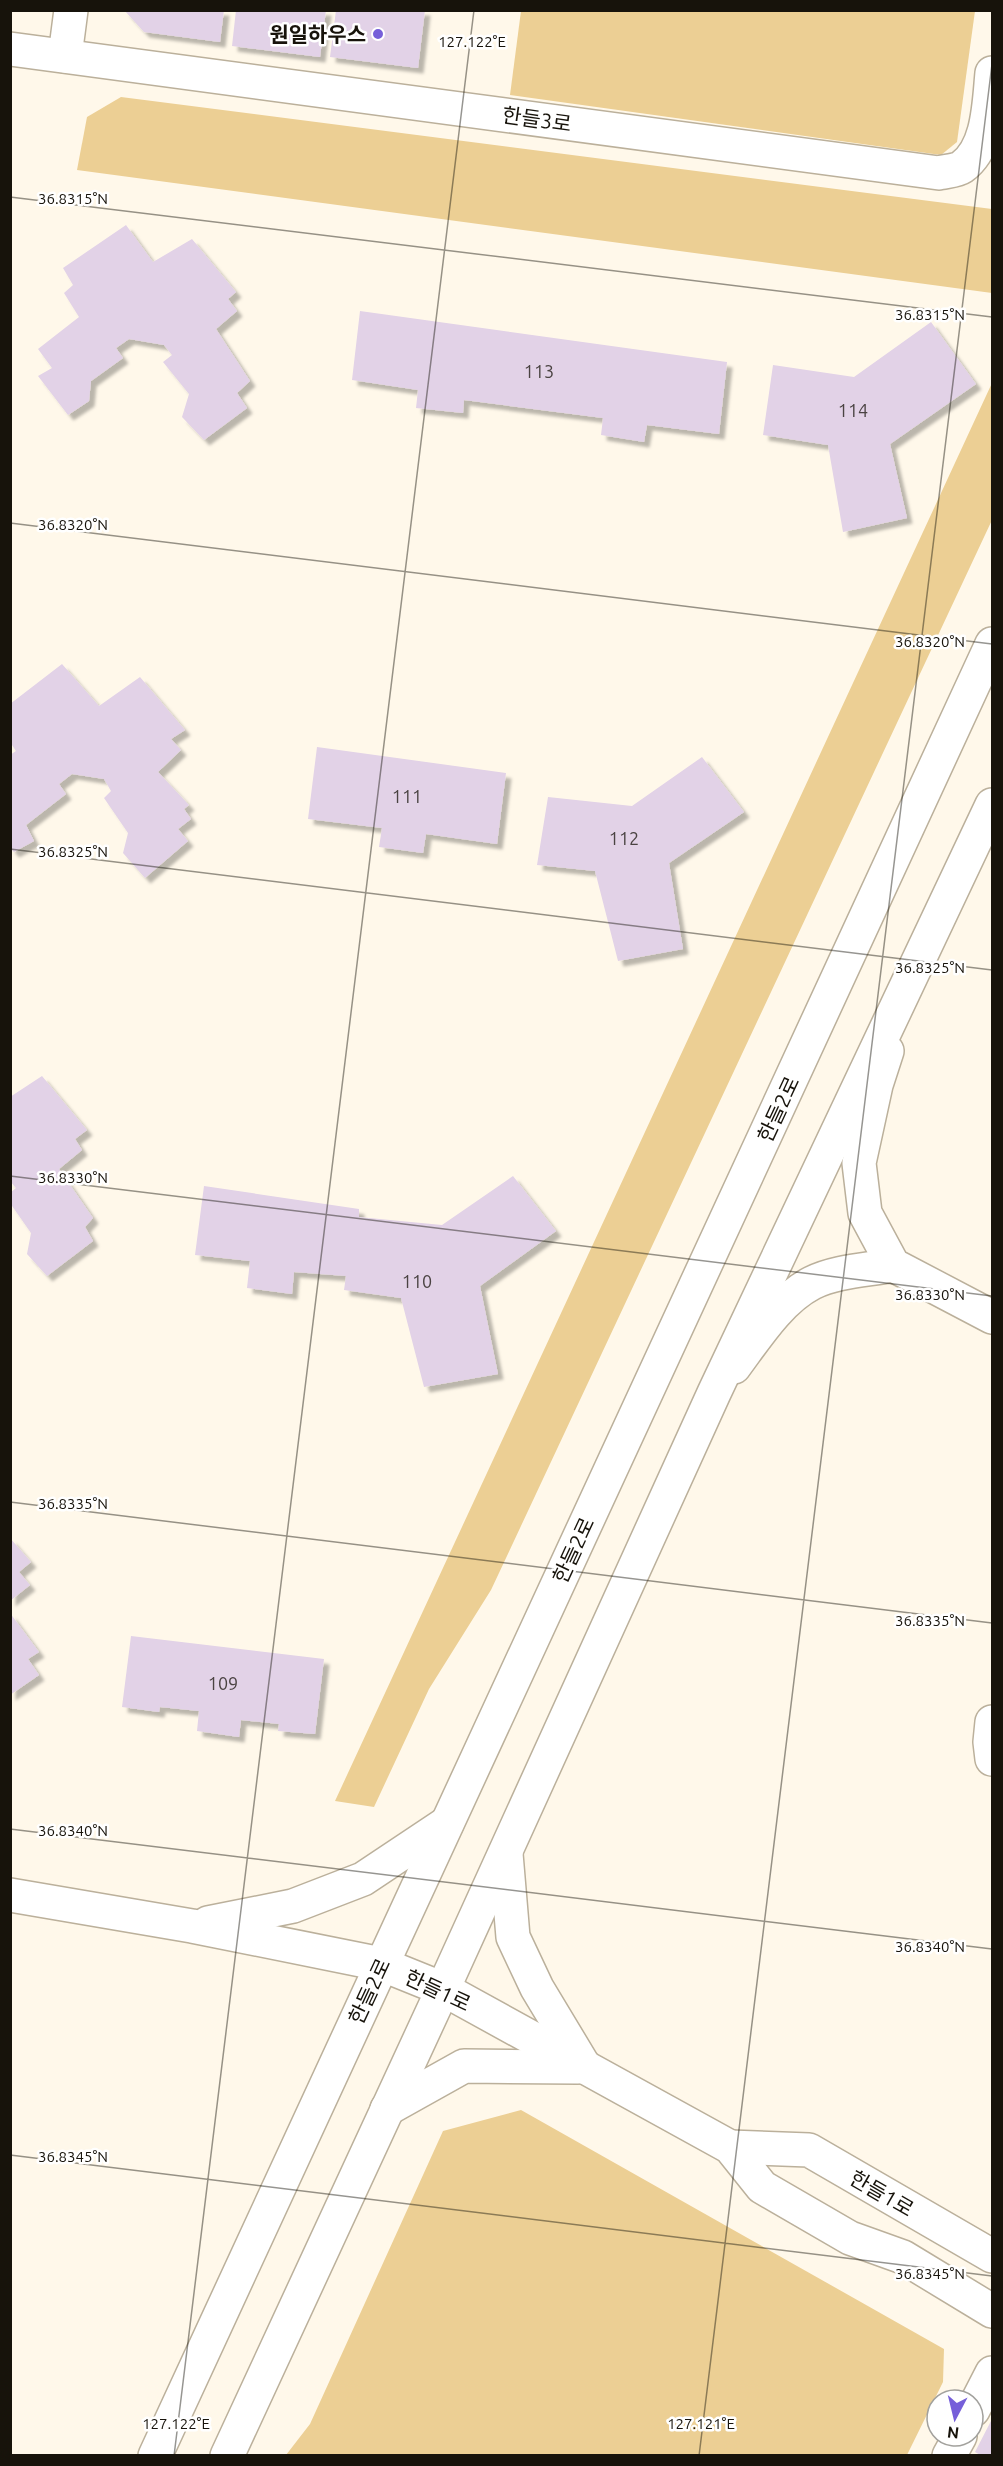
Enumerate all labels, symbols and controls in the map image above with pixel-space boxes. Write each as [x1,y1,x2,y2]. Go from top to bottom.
place label: 원일하우스 [269,22,366,46]
marker: 원일하우스 [371,27,385,41]
text: 127.122°E [438,33,506,50]
street label: 한들3로 [501,102,573,136]
text: 36.8315°N [38,190,108,207]
text: 36.8315°N [895,306,965,323]
house number: 113 [524,361,554,381]
house number: 114 [838,400,868,420]
text: 36.8320°N [38,516,108,533]
text: 36.8320°N [895,633,965,650]
house number: 111 [392,786,422,806]
house number: 112 [609,828,639,848]
text: 36.8325°N [38,843,108,860]
text: 36.8325°N [895,959,965,976]
street label: 한들2로 [752,1072,804,1146]
text: 36.8330°N [38,1169,108,1186]
house number: 110 [402,1271,432,1291]
text: 36.8330°N [895,1286,965,1303]
text: 36.8335°N [38,1495,108,1512]
street label: 한들2로 [547,1513,599,1587]
text: 36.8335°N [895,1612,965,1629]
house number: 109 [208,1673,238,1693]
text: 36.8340°N [38,1822,108,1839]
text: 36.8340°N [895,1938,965,1955]
street label: 한들2로 [343,1954,395,2028]
street label: 한들1로 [401,1964,475,2016]
text: 36.8345°N [38,2148,108,2165]
street label: 한들1로 [846,2165,918,2221]
text: 36.8345°N [895,2265,965,2282]
north arrow [925,2388,985,2448]
text: 127.122°E [142,2415,210,2432]
text: 127.121°E [667,2415,735,2432]
text: N [946,2423,960,2443]

